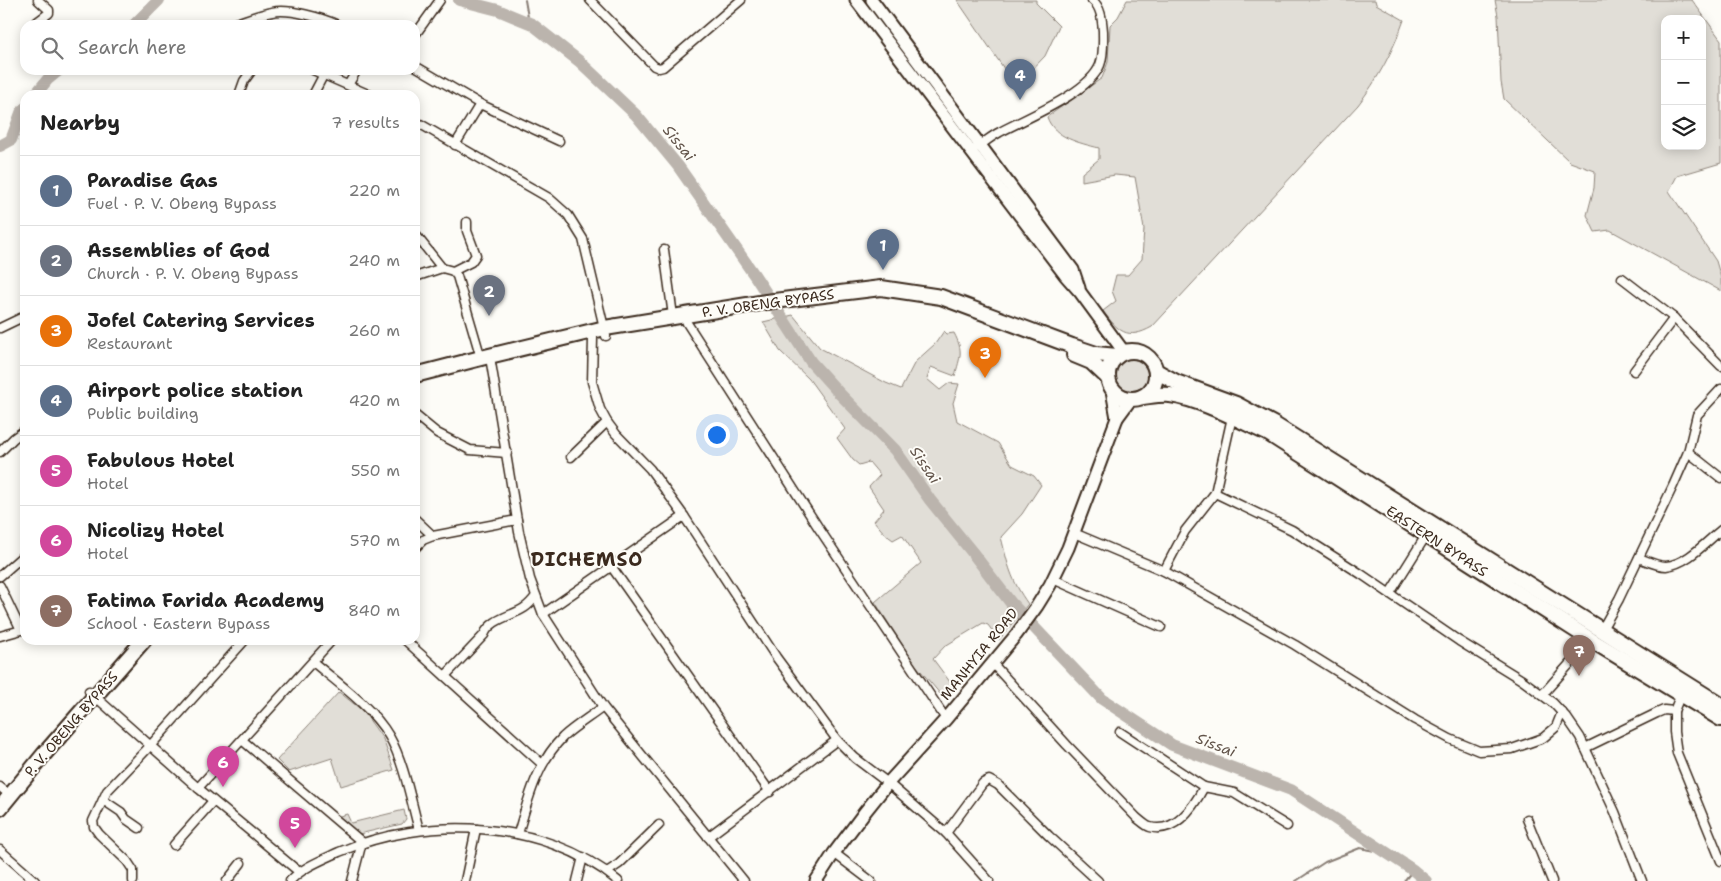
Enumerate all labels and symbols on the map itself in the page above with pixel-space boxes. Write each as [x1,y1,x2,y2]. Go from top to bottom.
pin: 4 [1004,59,1036,100]
water label: Sissai [658,121,700,166]
pin: 1 [867,229,899,270]
pin: 2 [473,275,505,316]
street label: P. V. OBENG BYPASS [701,285,835,321]
pin: 3 [969,337,1001,378]
your location [704,422,730,448]
water label: Sissai [905,442,945,488]
street label: EASTERN BYPASS [1383,501,1491,581]
district label: DICHEMSO [531,547,643,572]
street label: MANHYIA ROAD [936,604,1022,704]
pin: 7 [1563,635,1595,676]
street label: P. V. OBENG BYPASS [20,668,122,780]
water label: Sissai [1193,728,1239,762]
pin: 6 [207,746,239,787]
pin: 5 [279,807,311,848]

